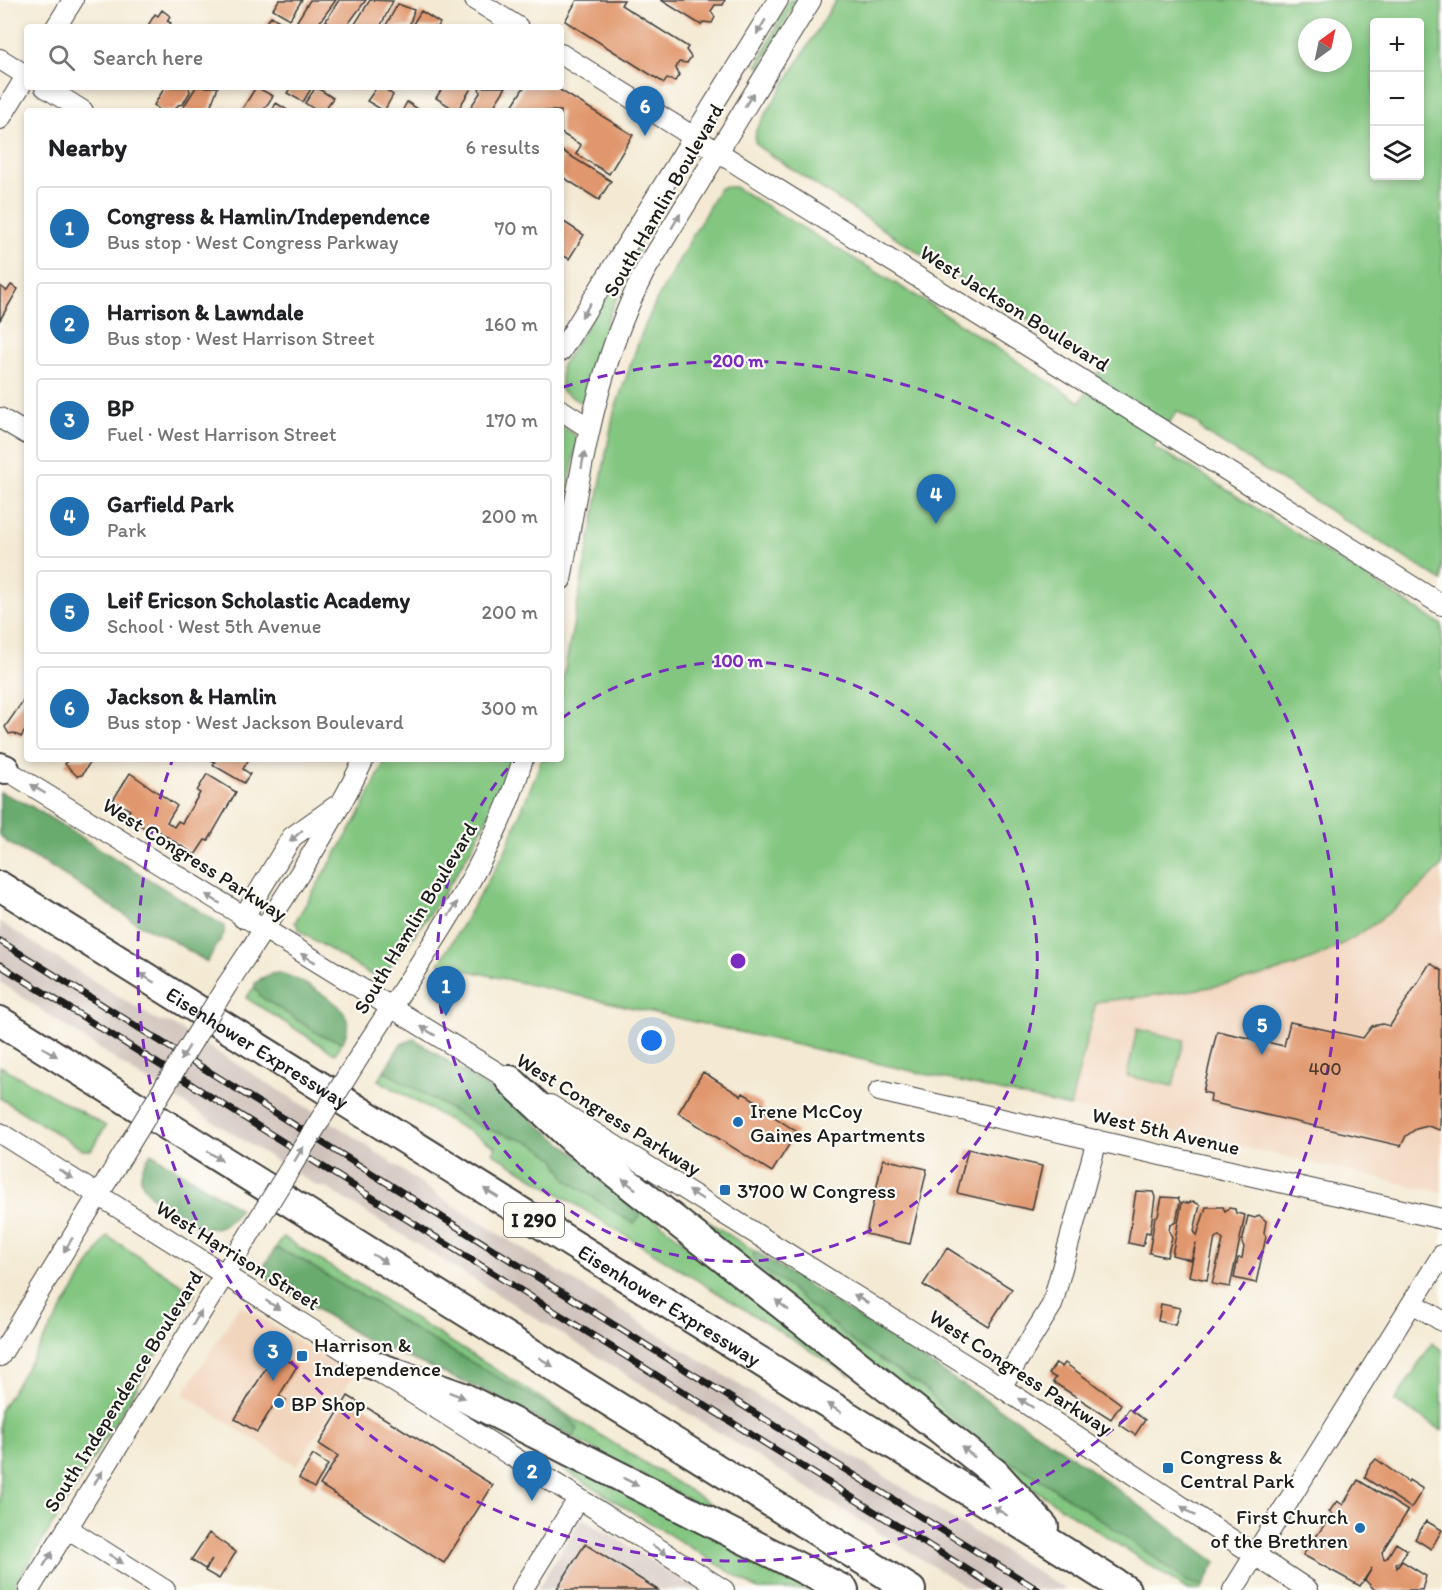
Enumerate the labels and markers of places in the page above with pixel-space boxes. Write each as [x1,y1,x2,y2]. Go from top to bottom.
pin: 6 [626,86,664,136]
pin: 4 [916,474,956,524]
centre of rings [728,951,748,971]
pin: 1 [426,966,466,1016]
pin: 5 [1242,1006,1282,1055]
place label: Irene McCoy Gaines Apartments [750,1098,925,1147]
marker: Irene McCoy Gaines Apartments [731,1115,745,1129]
place label: 3700 W Congress [737,1178,896,1203]
marker: 3700 W Congress [718,1183,732,1197]
pin: 3 [254,1332,292,1381]
place label: Harrison & Independence [314,1332,441,1381]
marker: Harrison & Independence [295,1349,309,1363]
place label: BP Shop [291,1391,366,1416]
marker: BP Shop [272,1396,286,1410]
place label: Congress & Central Park [1180,1444,1294,1493]
pin: 2 [512,1452,552,1501]
marker: Congress & Central Park [1161,1461,1175,1475]
place label: First Church of the Brethren [1210,1504,1349,1553]
marker: First Church of the Brethren [1353,1521,1367,1535]

